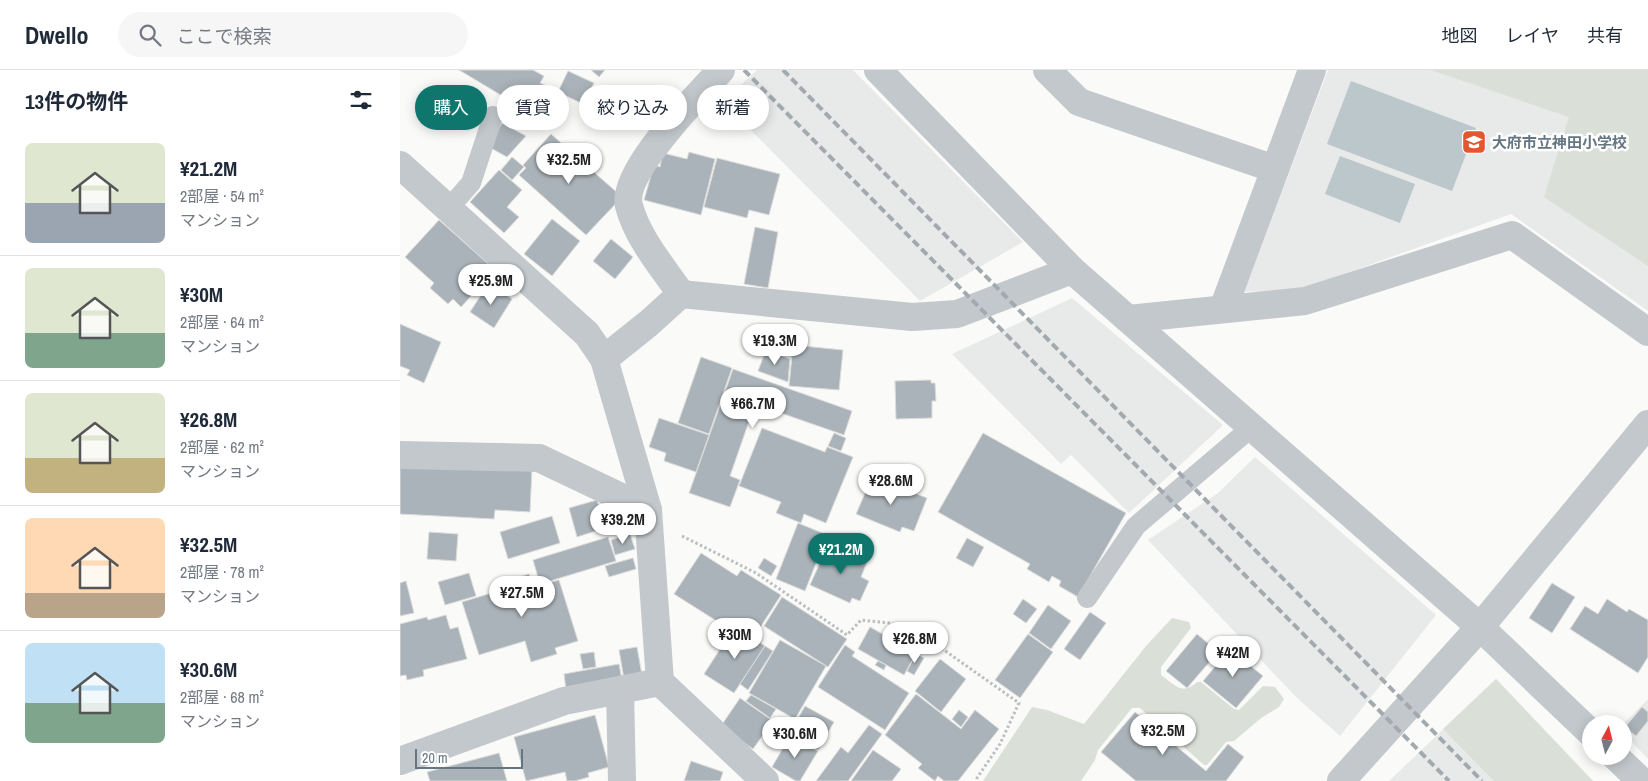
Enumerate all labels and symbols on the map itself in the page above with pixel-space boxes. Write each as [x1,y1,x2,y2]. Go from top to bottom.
school or university icon: 大府市立神田小学校 [1461,129,1487,155]
place label: 大府市立神田小学校 [1492,132,1627,153]
pin: ¥32.5M [528,142,610,185]
pin: ¥25.9M [450,264,532,306]
pin: ¥19.3M [734,324,816,366]
pin: ¥66.7M [712,386,794,429]
pin: ¥28.6M [850,464,932,506]
pin: ¥39.2M [582,502,664,545]
pin: ¥21.2M [800,532,882,575]
pin: ¥27.5M [481,576,563,618]
pin: ¥30M [705,618,765,660]
pin: ¥26.8M [874,622,956,664]
pin: ¥42M [1203,636,1263,678]
pin: ¥32.5M [1122,714,1204,756]
north arrow [1582,715,1632,765]
pin: ¥30.6M [754,716,836,759]
scale bar [415,746,522,769]

